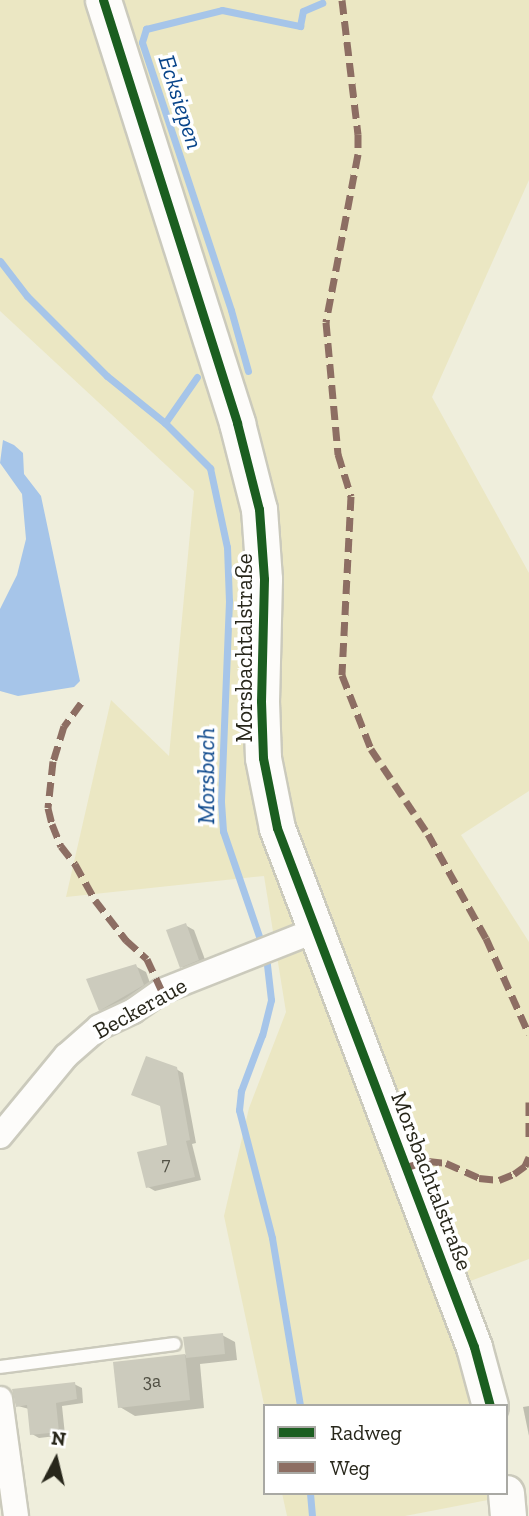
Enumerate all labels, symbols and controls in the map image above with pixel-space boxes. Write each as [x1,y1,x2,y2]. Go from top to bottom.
water label: Ecksiepen [152,51,210,153]
street label: Morsbachtalstraße [230,553,258,743]
water label: Morsbach [192,728,220,824]
street label: Beckeraue [89,971,191,1045]
street label: Morsbachtalstraße [385,1088,479,1274]
house number: 7 [162,1153,170,1175]
house number: 3a [143,1370,161,1392]
legend [263,1404,508,1495]
text: Radweg [330,1420,402,1445]
north arrow [21,1425,91,1495]
text: N [50,1426,67,1451]
text: Weg [330,1455,370,1480]

